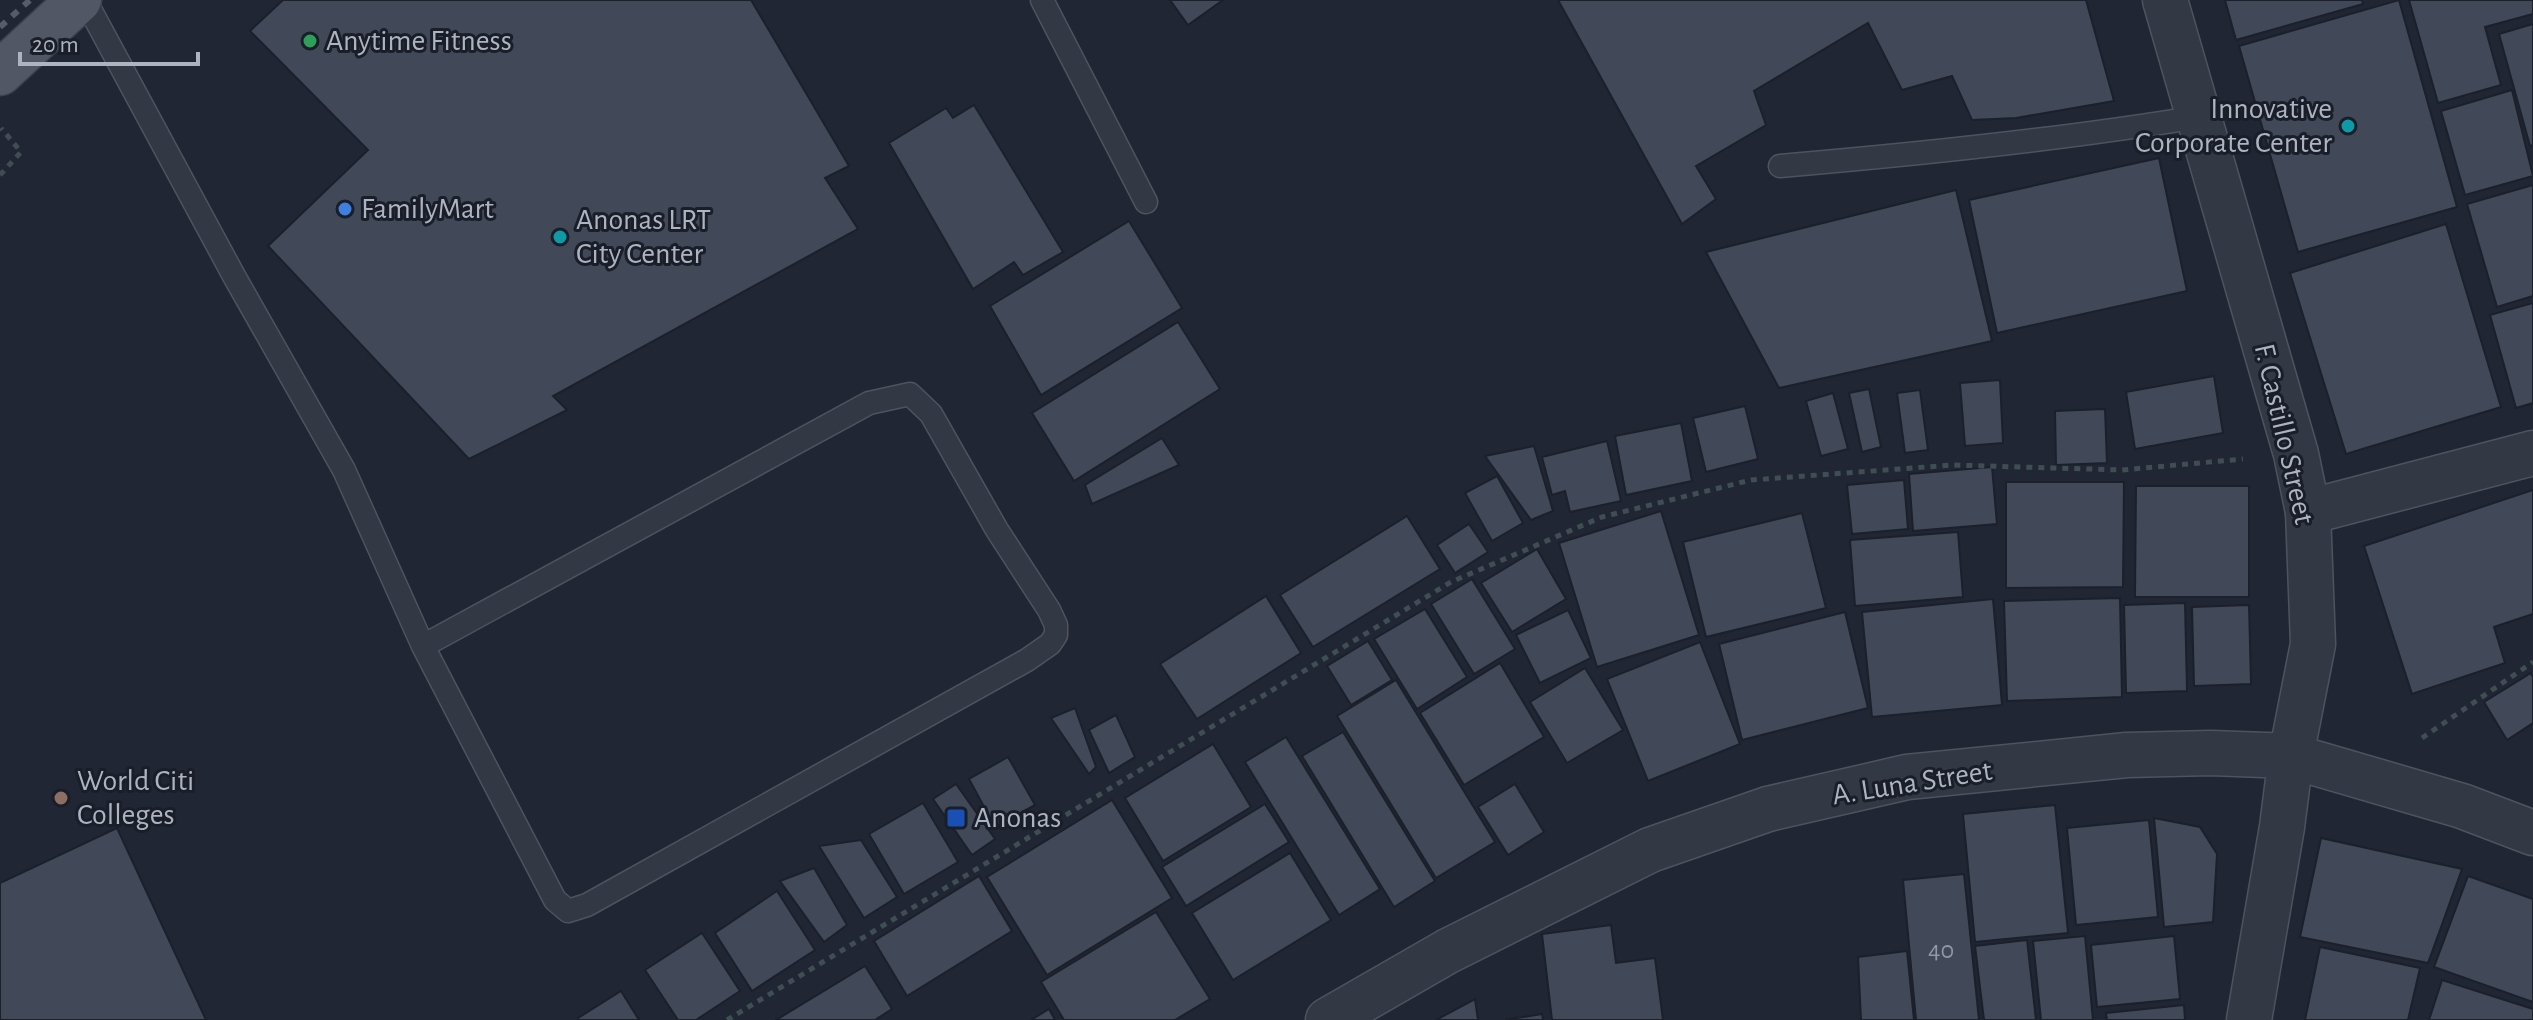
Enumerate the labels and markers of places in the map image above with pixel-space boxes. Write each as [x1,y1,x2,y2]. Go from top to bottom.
place label: Anytime Fitness [326,26,512,56]
marker: Anytime Fitness [301,32,319,50]
place label: Innovative Corporate Center [2135,94,2332,158]
marker: Innovative Corporate Center [2339,117,2357,135]
place label: FamilyMart [361,194,494,224]
marker: FamilyMart [336,200,354,218]
place label: Anonas LRT City Center [576,205,711,269]
marker: Anonas LRT City Center [551,228,569,246]
place label: World Citi Colleges [77,766,194,830]
marker: World Citi Colleges [52,789,70,807]
place label: Anonas [974,803,1061,833]
marker: Anonas [945,807,967,829]

